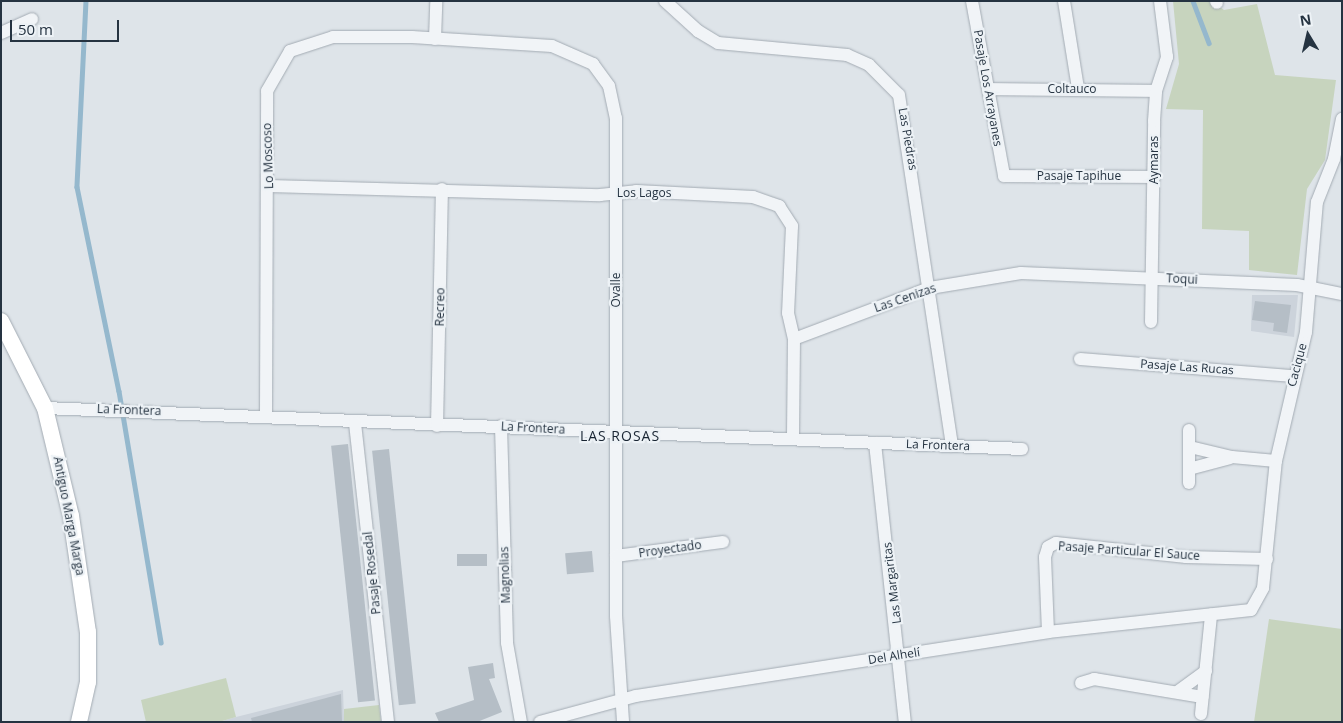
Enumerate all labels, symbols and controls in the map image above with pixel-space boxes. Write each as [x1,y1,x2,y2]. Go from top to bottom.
text: N [1298,9,1313,30]
scale bar [12,10,121,42]
north arrow [1283,10,1333,60]
text: 50 m [18,19,53,39]
street label: Pasaje Los Arrayanes [971,29,1005,147]
street label: Coltauco [1047,82,1097,96]
street label: Las Piedras [895,107,921,171]
street label: Lo Moscoso [260,123,276,189]
street label: Aymaras [1147,136,1161,184]
street label: Pasaje Tapihue [1037,169,1121,183]
street label: Los Lagos [617,186,671,200]
street label: Toqui [1166,271,1198,287]
street label: Ovalle [609,273,623,307]
street label: Las Cenizas [872,281,938,315]
street label: Recreo [432,288,448,326]
street label: Cacique [1284,342,1310,388]
street label: Pasaje Las Rucas [1140,357,1234,377]
street label: La Frontera [97,402,161,418]
street label: La Frontera [501,419,565,437]
district label: LAS ROSAS [579,428,661,444]
street label: La Frontera [906,437,970,453]
street label: Antiguo Marga Marga [50,455,88,577]
street label: Pasaje Rosedal [360,531,384,615]
street label: Proyectado [638,537,702,561]
street label: Pasaje Particular El Sauce [1058,539,1200,563]
street label: Las Margaritas [880,541,904,625]
street label: Magnolias [497,546,513,604]
street label: Del Alhelí [867,645,921,667]

